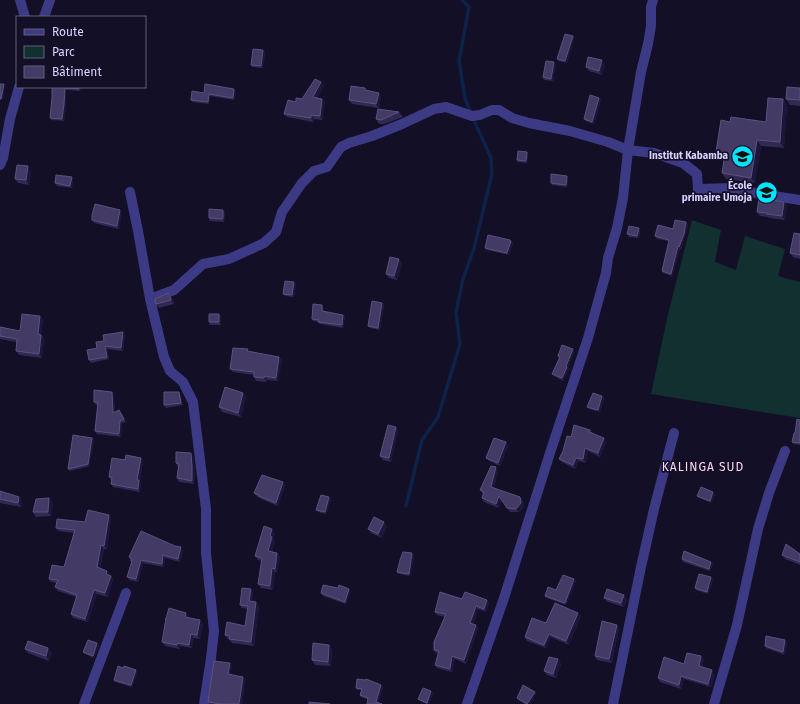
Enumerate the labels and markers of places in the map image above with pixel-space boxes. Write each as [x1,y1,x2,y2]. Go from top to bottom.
school or university icon: Institut Kabamba [730,143,756,169]
place label: Institut Kabamba [649,150,729,162]
place label: École primaire Umoja [682,178,753,204]
school or university icon: École primaire Umoja [754,179,780,205]

